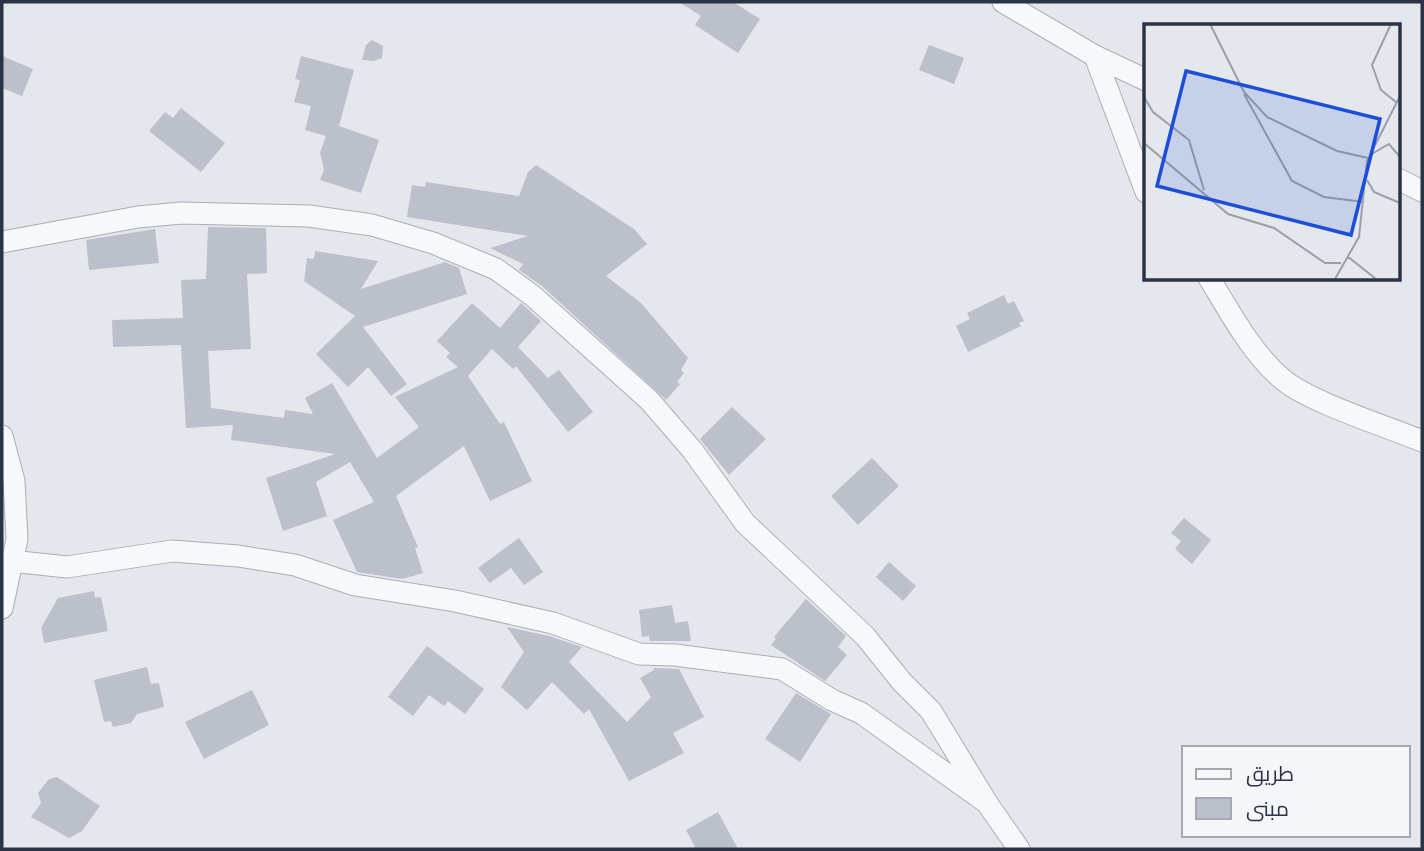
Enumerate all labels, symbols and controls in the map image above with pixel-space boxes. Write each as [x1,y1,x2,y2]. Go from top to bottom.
inset map [1144,24,1400,280]
legend [1182,746,1410,837]
text: طريق [1246,764,1294,787]
text: مبنى [1246,799,1289,822]

